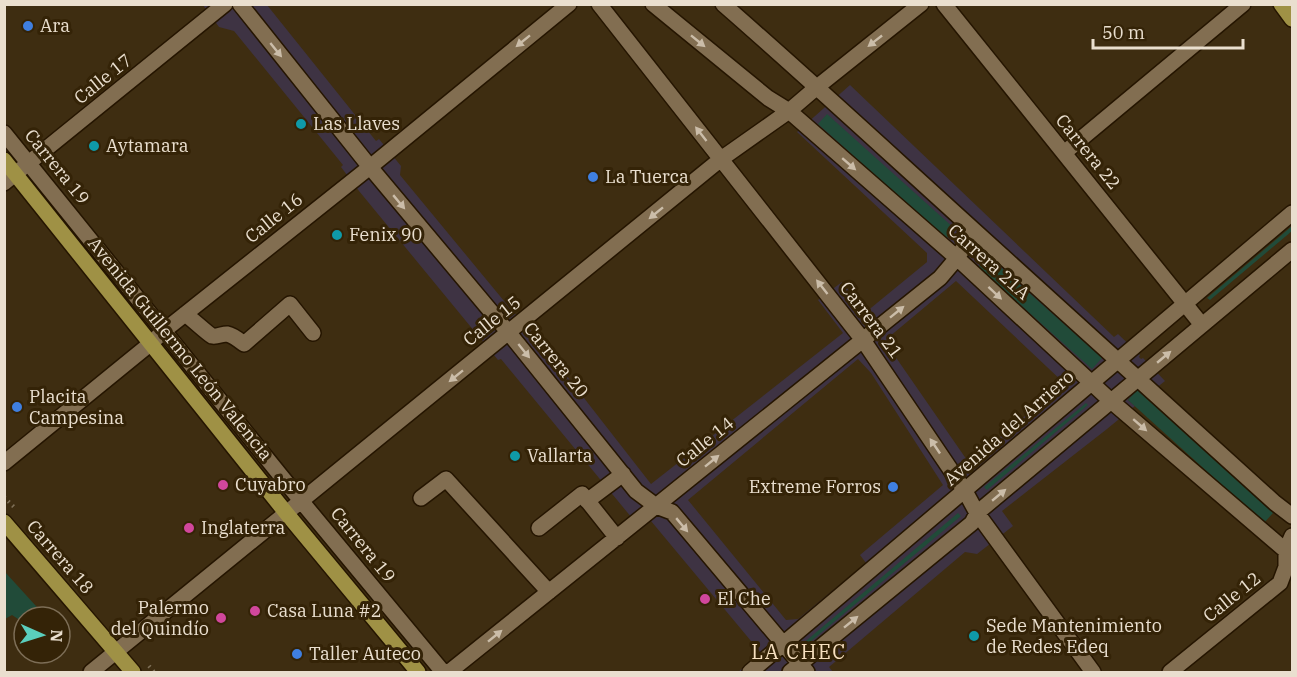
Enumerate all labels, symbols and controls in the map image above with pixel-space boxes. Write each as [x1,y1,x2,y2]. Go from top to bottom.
scale bar [1093,12,1243,50]
place label: Ara [40,14,70,37]
marker: Ara [21,19,35,33]
text: 50 m [1102,21,1145,44]
one-way arrow [868,34,883,46]
one-way arrow [516,35,531,47]
one-way arrow [690,35,706,48]
one-way arrow [270,42,283,58]
street label: Calle 17 [69,48,136,109]
street label: Carrera 22 [1051,109,1126,194]
place label: Las Llaves [313,112,400,135]
marker: Las Llaves [294,117,308,131]
street label: Carrera 19 [20,124,95,209]
one-way arrow [695,126,707,141]
place label: Aytamara [106,134,189,157]
marker: Aytamara [87,139,101,153]
one-way arrow [842,157,857,171]
place label: La Tuerca [605,165,689,188]
marker: La Tuerca [586,170,600,184]
street label: Calle 16 [240,187,307,248]
one-way arrow [392,194,405,209]
one-way arrow [648,206,664,219]
street label: Carrera 21A [943,219,1036,305]
place label: Fenix 90 [349,223,422,246]
marker: Fenix 90 [330,228,344,242]
street label: Avenida Guillermo León Valencia [83,232,278,465]
street label: Carrera 21 [835,277,908,363]
one-way arrow [815,279,828,295]
one-way arrow [988,286,1002,300]
street label: Calle 15 [458,290,525,351]
one-way arrow [889,306,905,319]
street label: Carrera 20 [519,317,594,402]
one-way arrow [517,344,529,359]
one-way arrow [1156,350,1172,363]
street label: Avenida del Arriero [939,365,1078,490]
one-way arrow [449,369,464,382]
place label: Placita Campesina [29,385,124,429]
marker: Placita Campesina [10,400,24,414]
street label: Calle 14 [671,411,738,472]
one-way arrow [1132,418,1147,431]
one-way arrow [929,438,941,454]
place label: Vallarta [527,444,593,467]
marker: Vallarta [508,449,522,463]
one-way arrow [705,455,720,468]
place label: Cuyabro [235,473,306,496]
place label: Extreme Forros [749,475,881,498]
marker: Cuyabro [216,478,230,492]
marker: Extreme Forros [886,480,900,494]
one-way arrow [991,489,1006,502]
street label: Carrera 19 [326,502,401,587]
street label: Carrera 18 [22,515,99,598]
place label: Inglaterra [201,516,286,539]
one-way arrow [676,517,689,533]
marker: Inglaterra [182,521,196,535]
street label: Calle 12 [1198,566,1265,627]
place label: El Che [717,587,771,610]
marker: El Che [698,592,712,606]
place label: Palermo del Quindío [111,596,209,640]
place label: Casa Luna #2 [267,599,382,622]
marker: Casa Luna #2 [248,604,262,618]
north arrow [12,605,72,665]
marker: Palermo del Quindío [214,611,228,625]
place label: Sede Mantenimiento de Redes Edeq [986,614,1162,658]
one-way arrow [844,616,859,628]
text: N [47,629,67,643]
one-way arrow [487,629,503,642]
marker: Sede Mantenimiento de Redes Edeq [967,629,981,643]
district label: LA CHEC [751,638,847,665]
place label: Taller Auteco [309,642,421,665]
marker: Taller Auteco [290,647,304,661]

